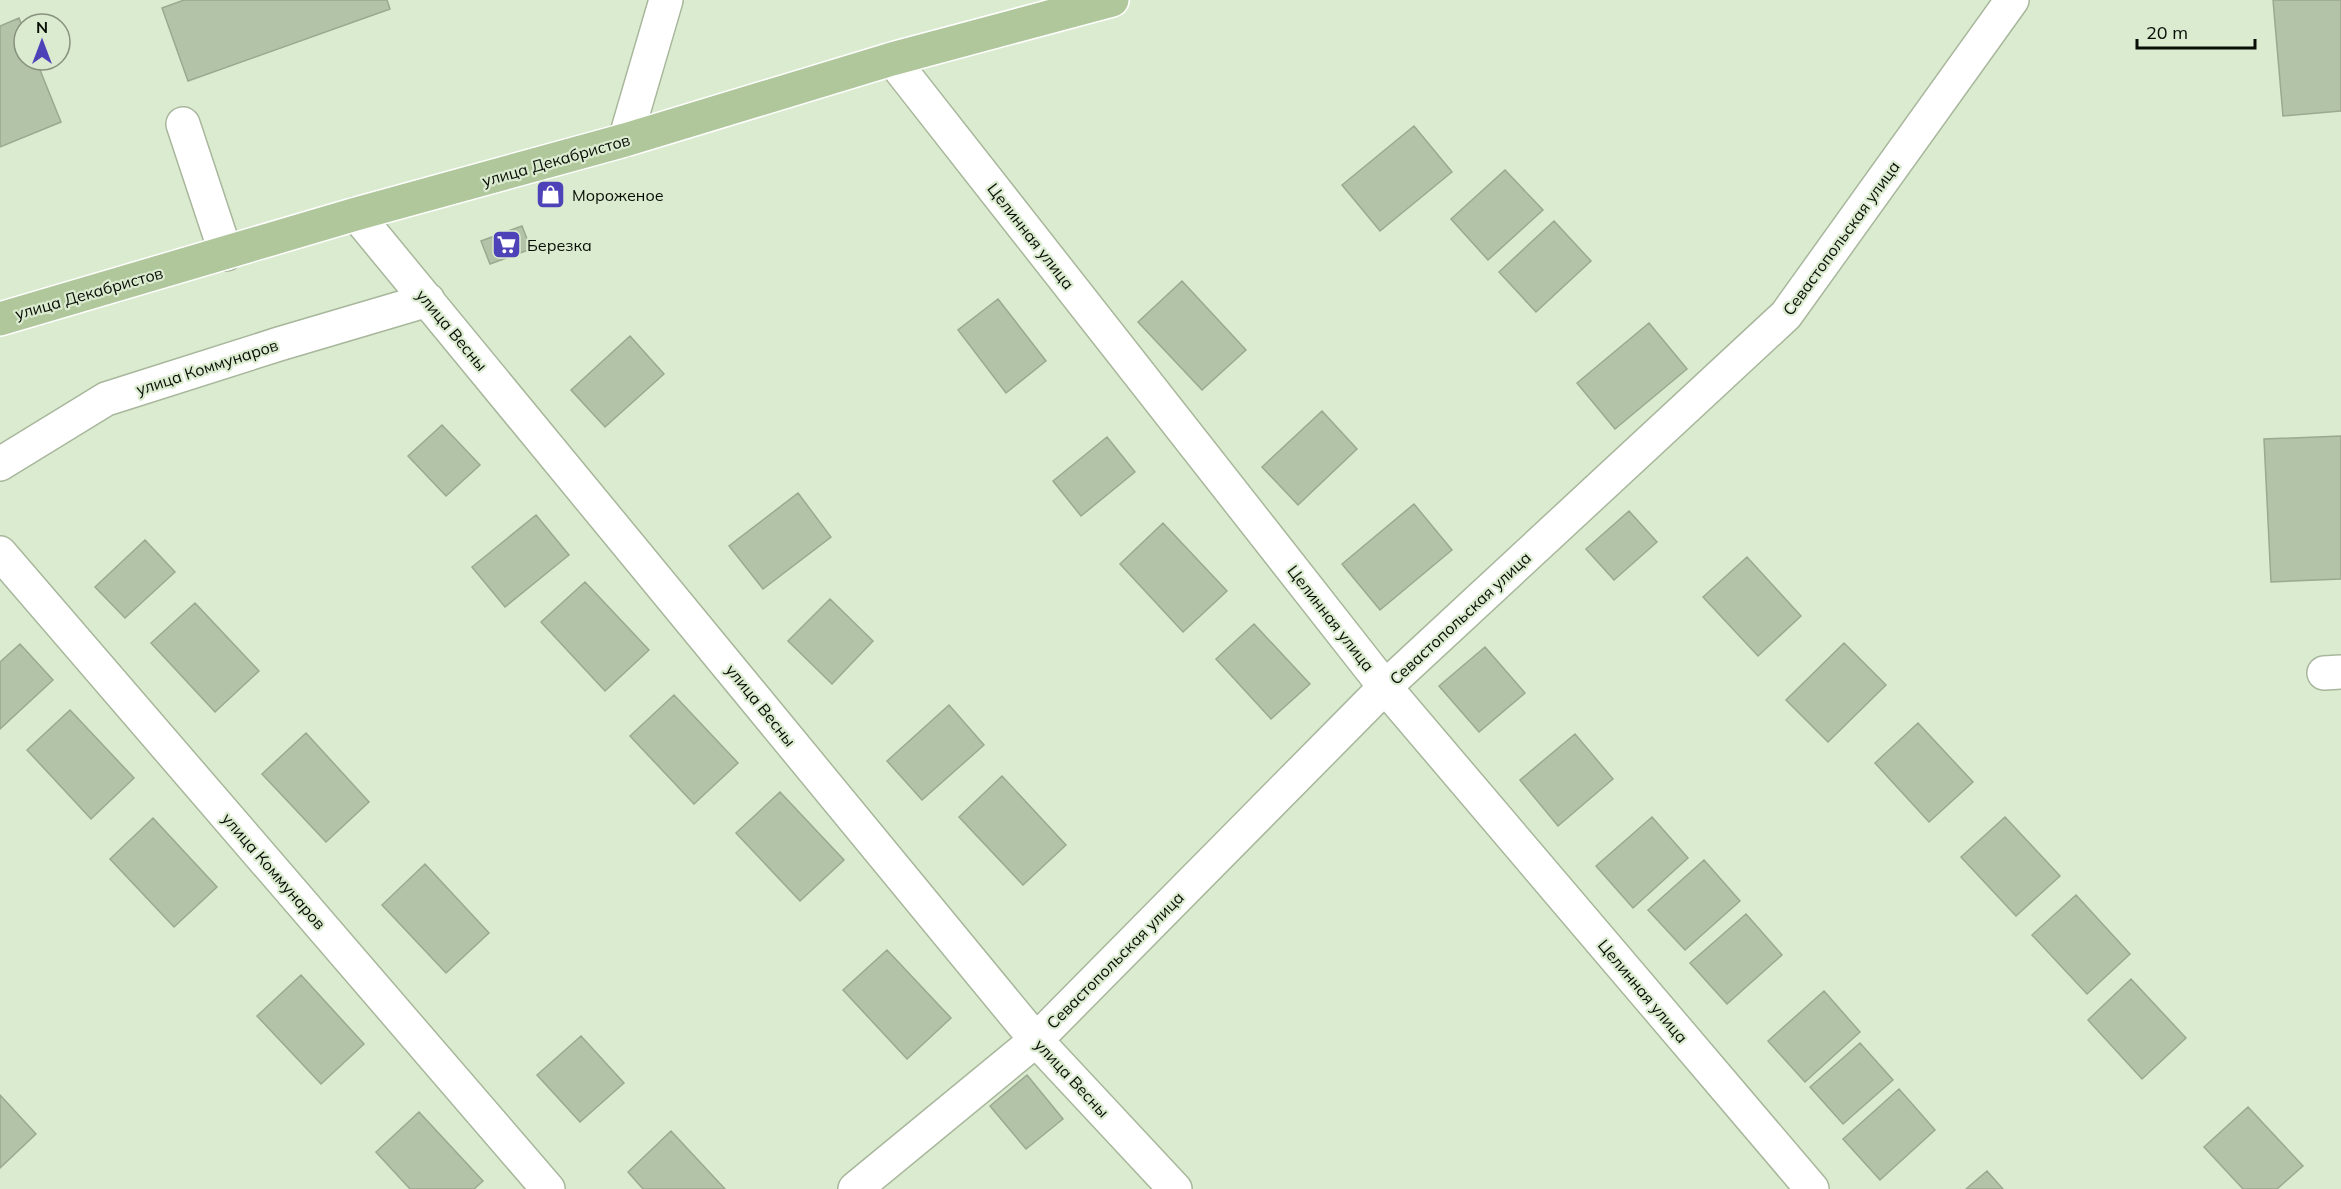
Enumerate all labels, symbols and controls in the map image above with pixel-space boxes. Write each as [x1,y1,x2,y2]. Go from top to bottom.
north arrow [12,12,72,72]
scale bar [2137,12,2256,50]
text: N [36,17,48,37]
text: 20 m [2146,21,2188,44]
street label: улица Декабристов [480,129,632,191]
street label: Севастопольская улица [1778,157,1904,319]
shop icon: Мороженое [535,179,567,211]
street label: Целинная улица [983,179,1079,293]
place label: Мороженое [572,185,664,205]
supermarket icon: Березка [490,229,522,261]
place label: Березка [527,235,592,255]
street label: улица Декабристов [13,262,165,324]
street label: улица Весны [412,285,492,375]
street label: улица Коммунаров [134,335,281,399]
street label: Севастопольская улица [1385,547,1535,689]
street label: Целинная улица [1283,561,1379,675]
street label: улица Весны [722,660,800,750]
street label: улица Коммунаров [218,809,330,933]
street label: Севастопольская улица [1042,887,1188,1033]
street label: Целинная улица [1594,935,1692,1047]
street label: улица Весны [1031,1035,1113,1121]

